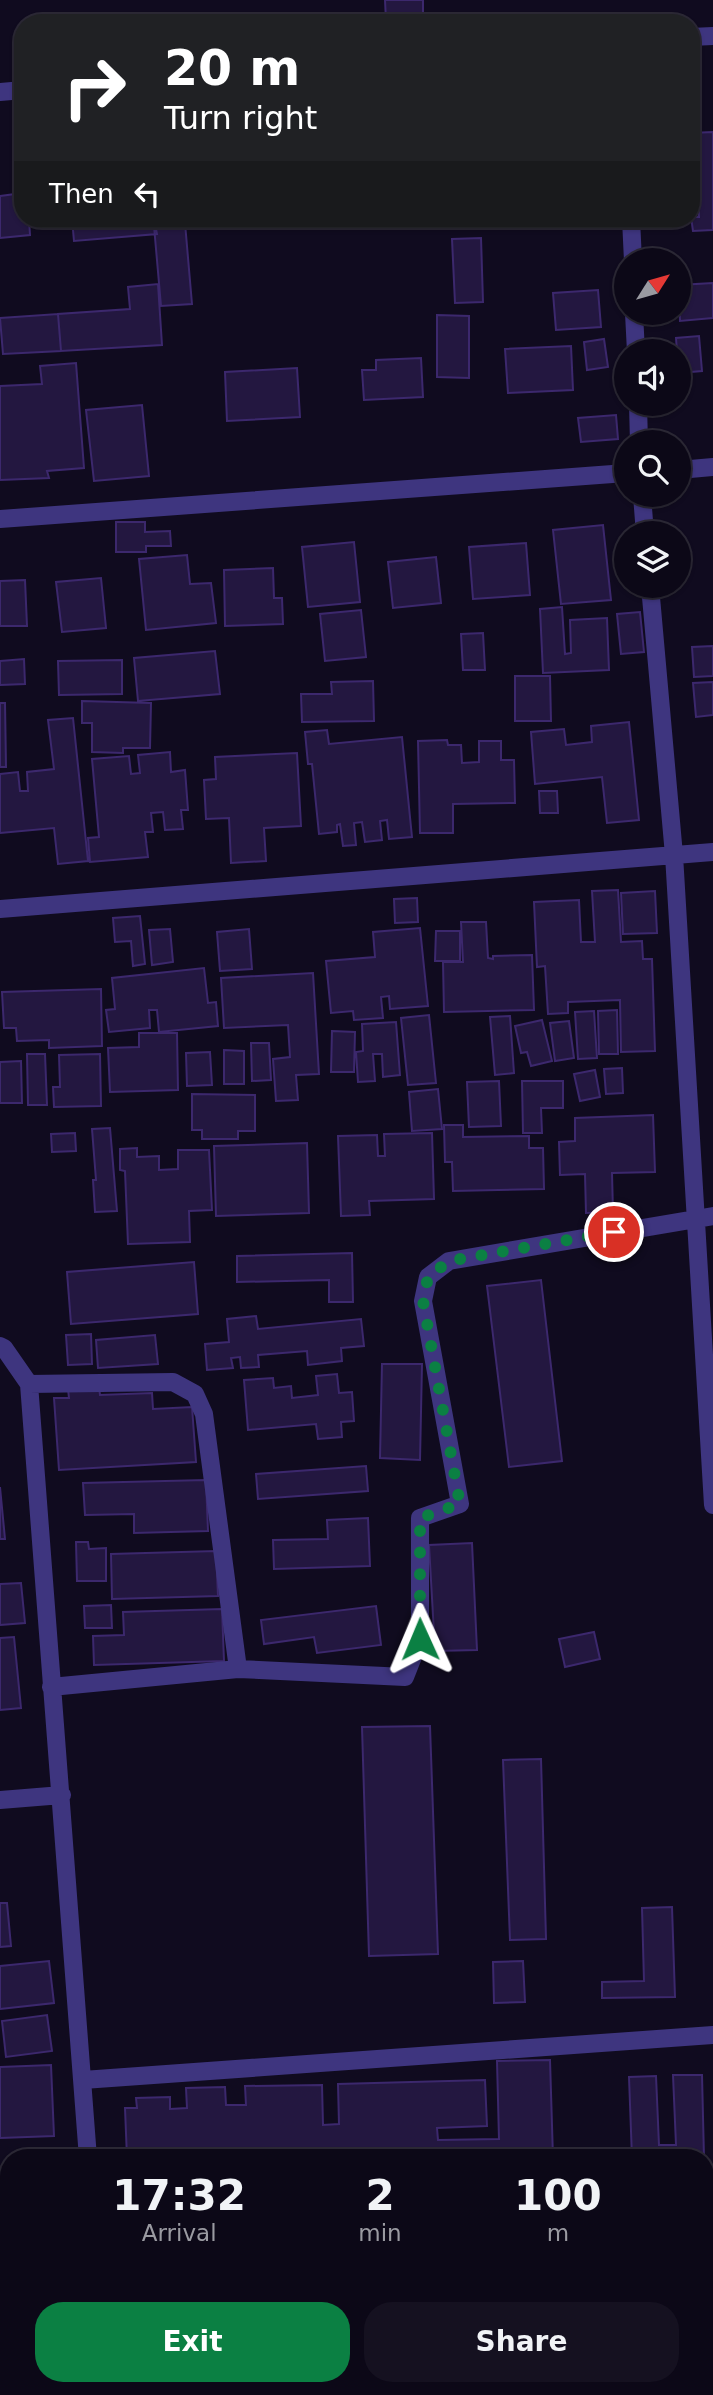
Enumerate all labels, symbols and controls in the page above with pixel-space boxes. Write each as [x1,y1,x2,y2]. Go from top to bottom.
text: 20 m [164,40,300,97]
icon: right [49,42,140,133]
text: Turn right [164,99,317,137]
icon: left [128,175,166,213]
text: Then [49,179,114,209]
north arrow [614,248,691,326]
map controls [614,248,691,598]
button: sound [614,339,691,416]
button: search [614,430,691,507]
button: layers [614,521,691,598]
pin [584,1202,644,1262]
icon: arrive [595,1213,633,1251]
position arrow [383,1602,457,1676]
text: 17:32 [112,2171,246,2220]
text: 2 [365,2171,395,2220]
text: 100 [514,2171,602,2220]
text: Arrival [142,2220,217,2246]
text: min [358,2220,402,2246]
text: m [547,2220,569,2246]
button: Exit [35,2302,350,2382]
button: Share [364,2302,679,2382]

